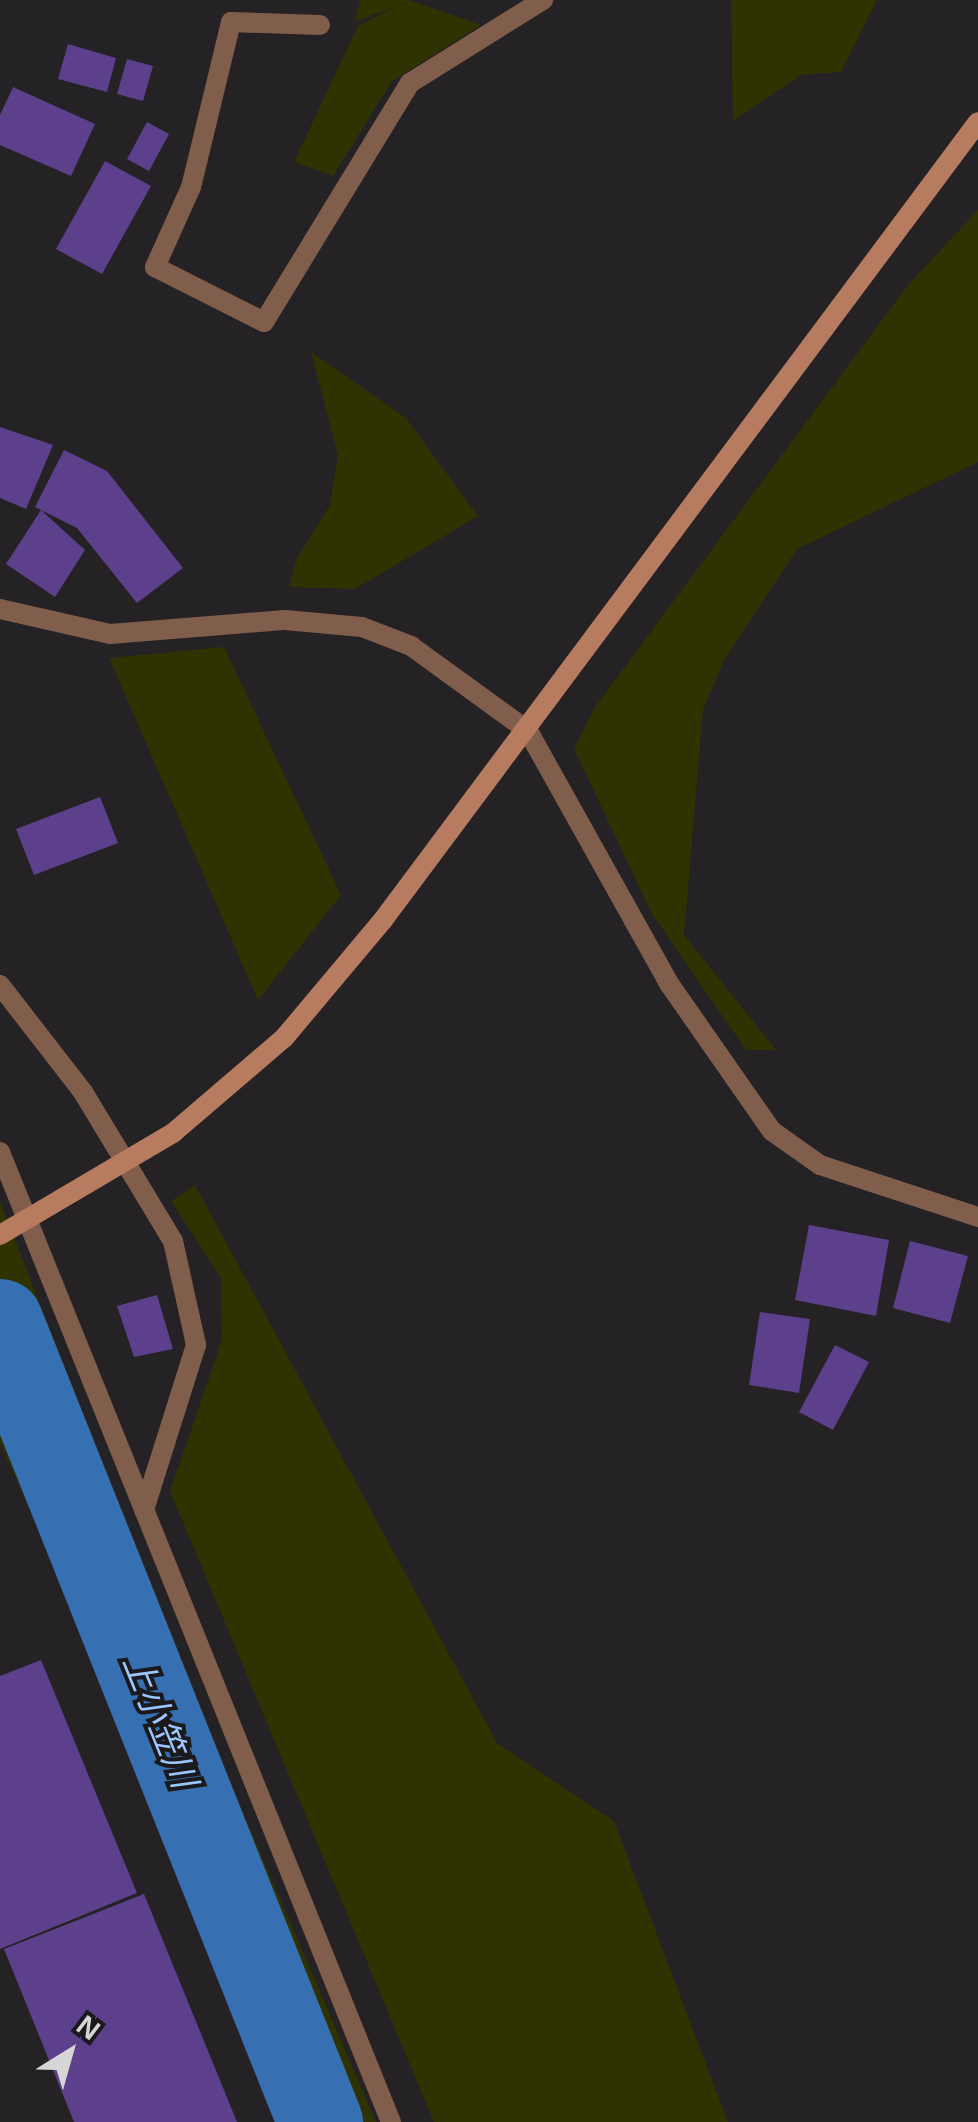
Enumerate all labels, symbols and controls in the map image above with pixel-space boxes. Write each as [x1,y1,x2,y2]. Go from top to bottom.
water label: 上小笠川 [114,1648,206,1794]
north arrow [20,2002,120,2102]
text: N [71,2009,106,2046]

